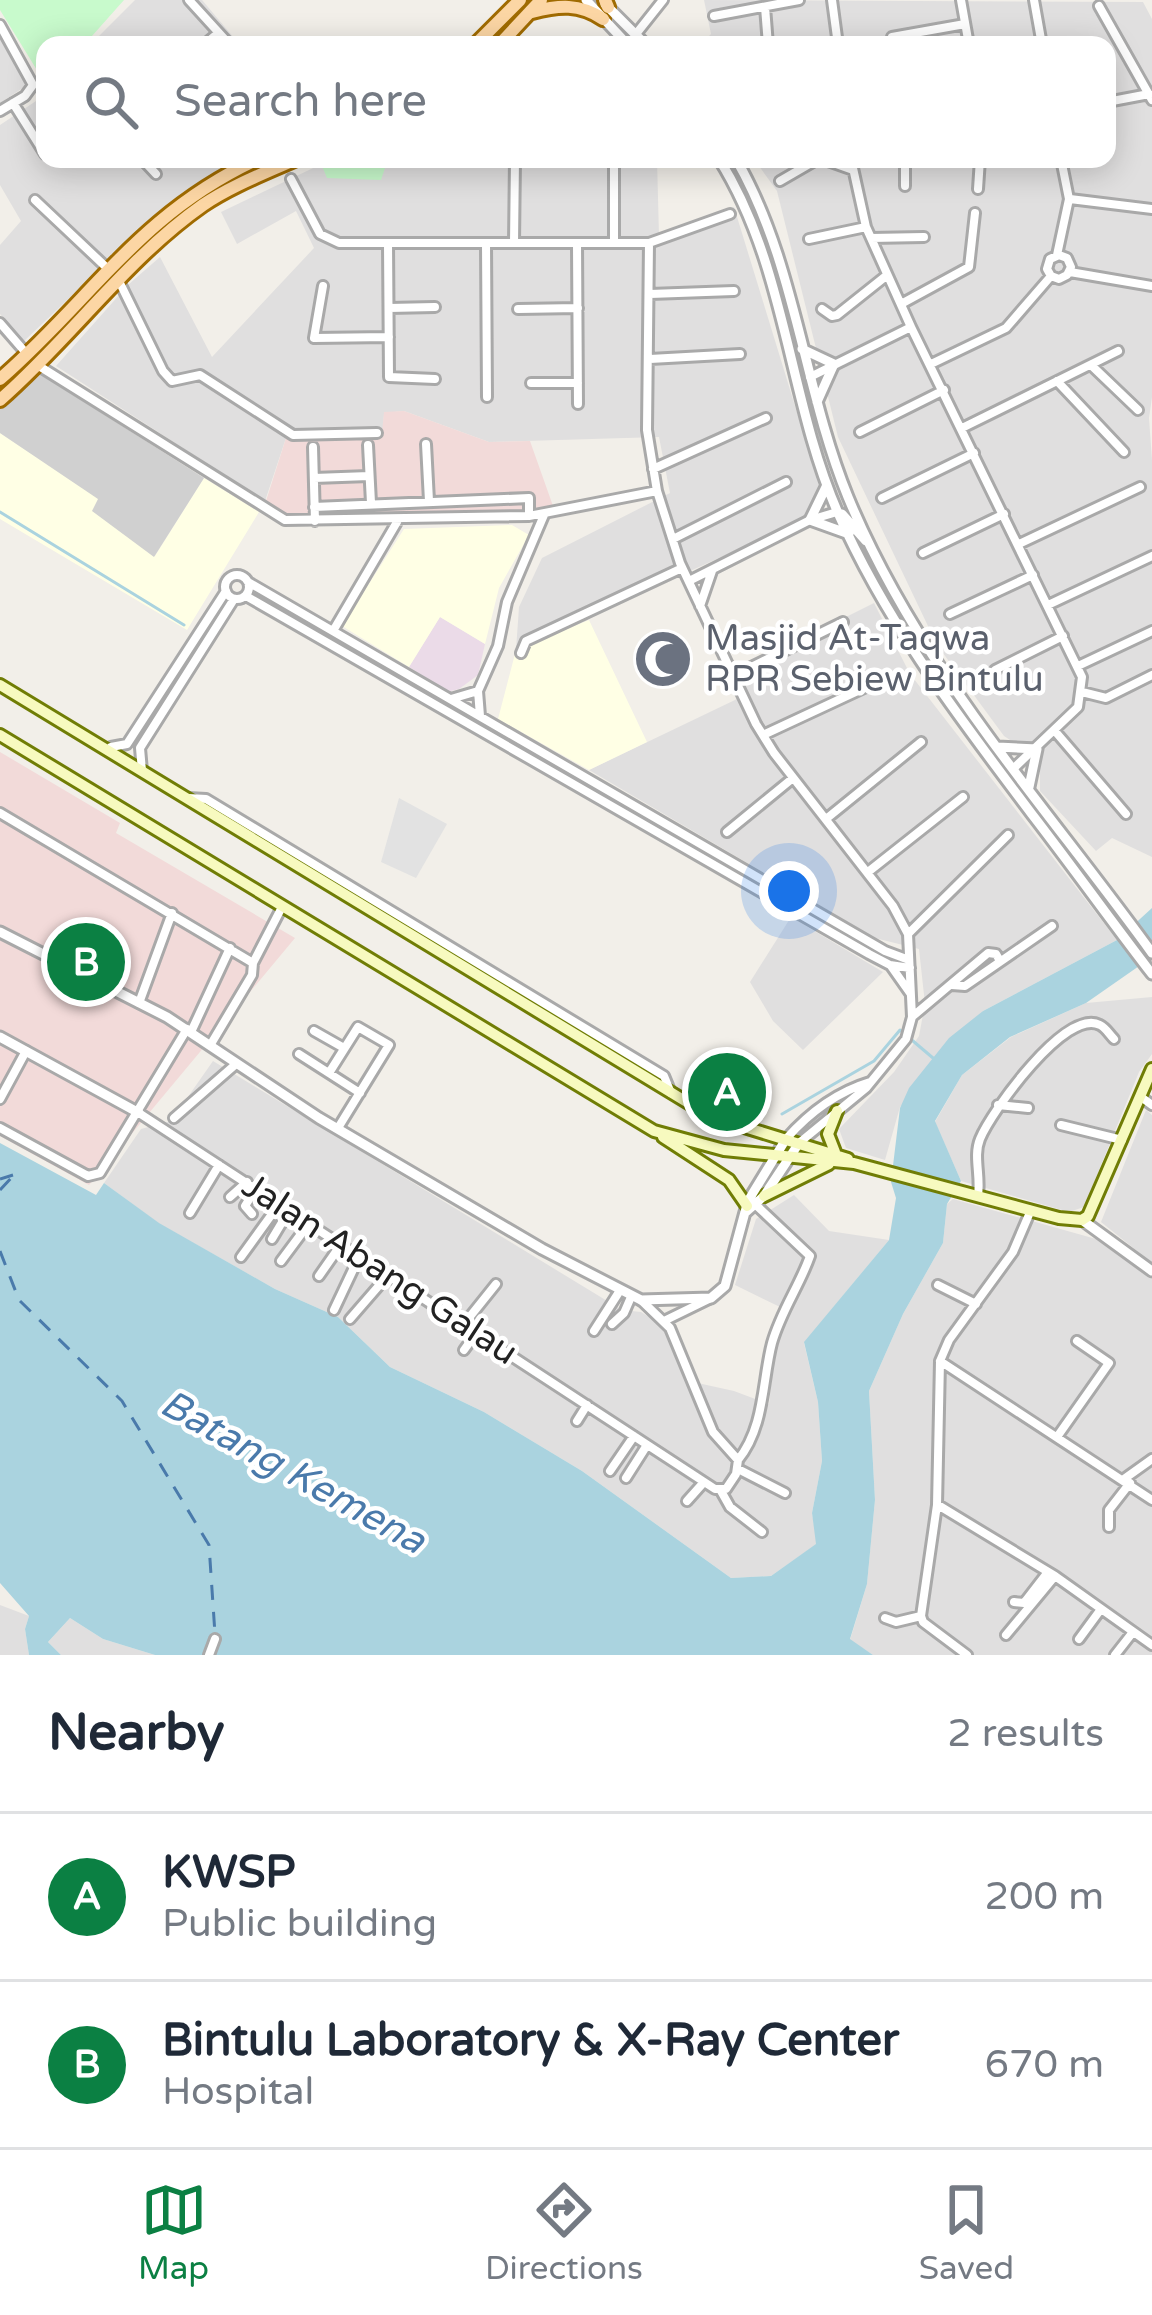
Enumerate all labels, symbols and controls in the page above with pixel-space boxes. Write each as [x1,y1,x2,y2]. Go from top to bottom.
search box [36,36,1116,168]
icon: search [78,69,144,135]
text: Search here [174,75,427,129]
place label: Masjid At-Taqwa RPR Sebiew Bintulu [705,617,1044,701]
mosque icon: Masjid At-Taqwa RPR Sebiew Bintulu [632,628,694,690]
your location [759,861,819,921]
pin: B [47,917,125,1007]
pin: A [688,1047,766,1137]
street label: Jalan Abang Galau [234,1164,526,1374]
water label: Batang Kemena [152,1380,435,1565]
text: Nearby [48,1702,225,1764]
text: 2 results [947,1710,1104,1757]
text: KWSP [162,1846,296,1900]
text: A [72,1873,102,1920]
text: 200 m [985,1873,1104,1920]
text: Public building [162,1900,437,1947]
text: Bintulu Laboratory & X-Ray Center [162,2014,899,2068]
text: B [73,2041,101,2088]
text: 670 m [985,2041,1104,2088]
text: Hospital [162,2068,314,2115]
tab: Map [138,2177,209,2288]
tab: Directions [485,2177,643,2288]
tab: Saved [919,2177,1014,2288]

